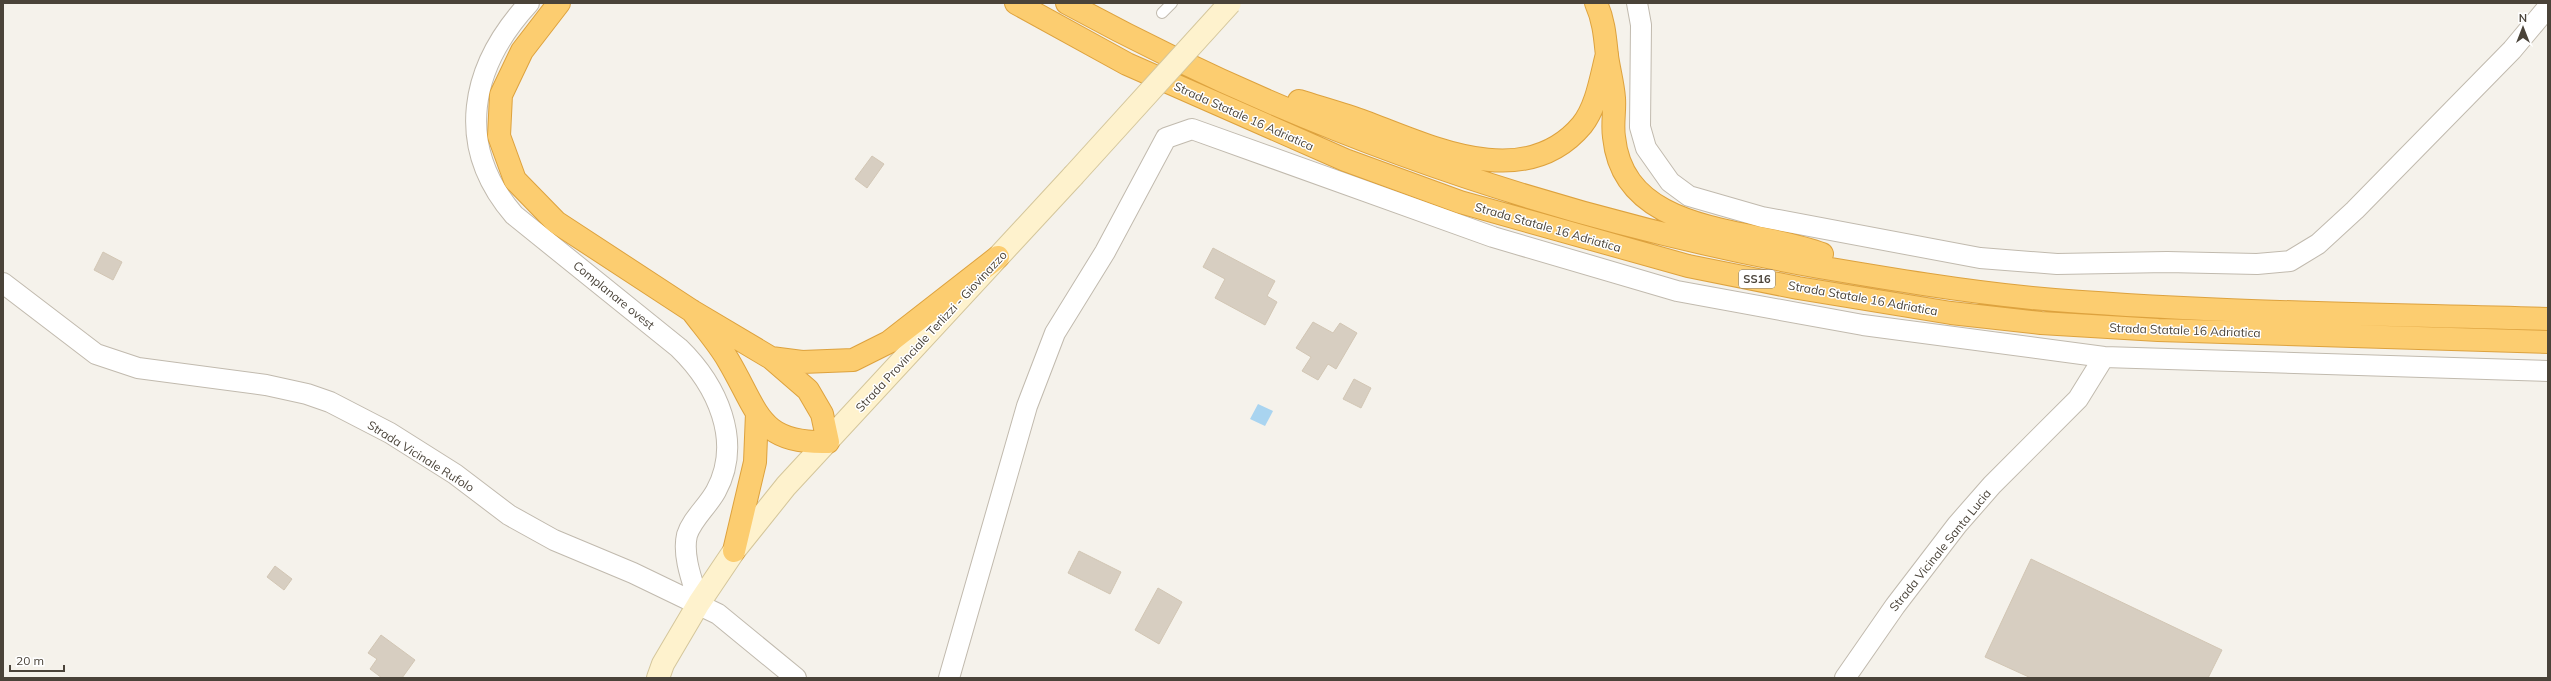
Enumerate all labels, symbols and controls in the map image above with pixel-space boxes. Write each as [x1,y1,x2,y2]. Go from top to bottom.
north arrow [2503,8,2543,48]
text: N [2519,11,2527,25]
street label: Strada Statale 16 Adriatica [1172,78,1316,154]
street label: Strada Statale 16 Adriatica [1473,199,1623,255]
street label: Strada Provinciale Terlizzi - Giovinazzo [852,247,1010,415]
street label: Complanare ovest [570,258,658,332]
road number: SS16 [1739,270,1775,288]
street label: Strada Statale 16 Adriatica [1787,277,1939,319]
street label: Strada Statale 16 Adriatica [2109,320,2261,340]
street label: Strada Vicinale Rufolo [365,417,477,495]
street label: Strada Vicinale Santa Lucia [1886,486,1994,614]
scale bar [10,647,64,673]
text: 20 m [16,653,44,668]

